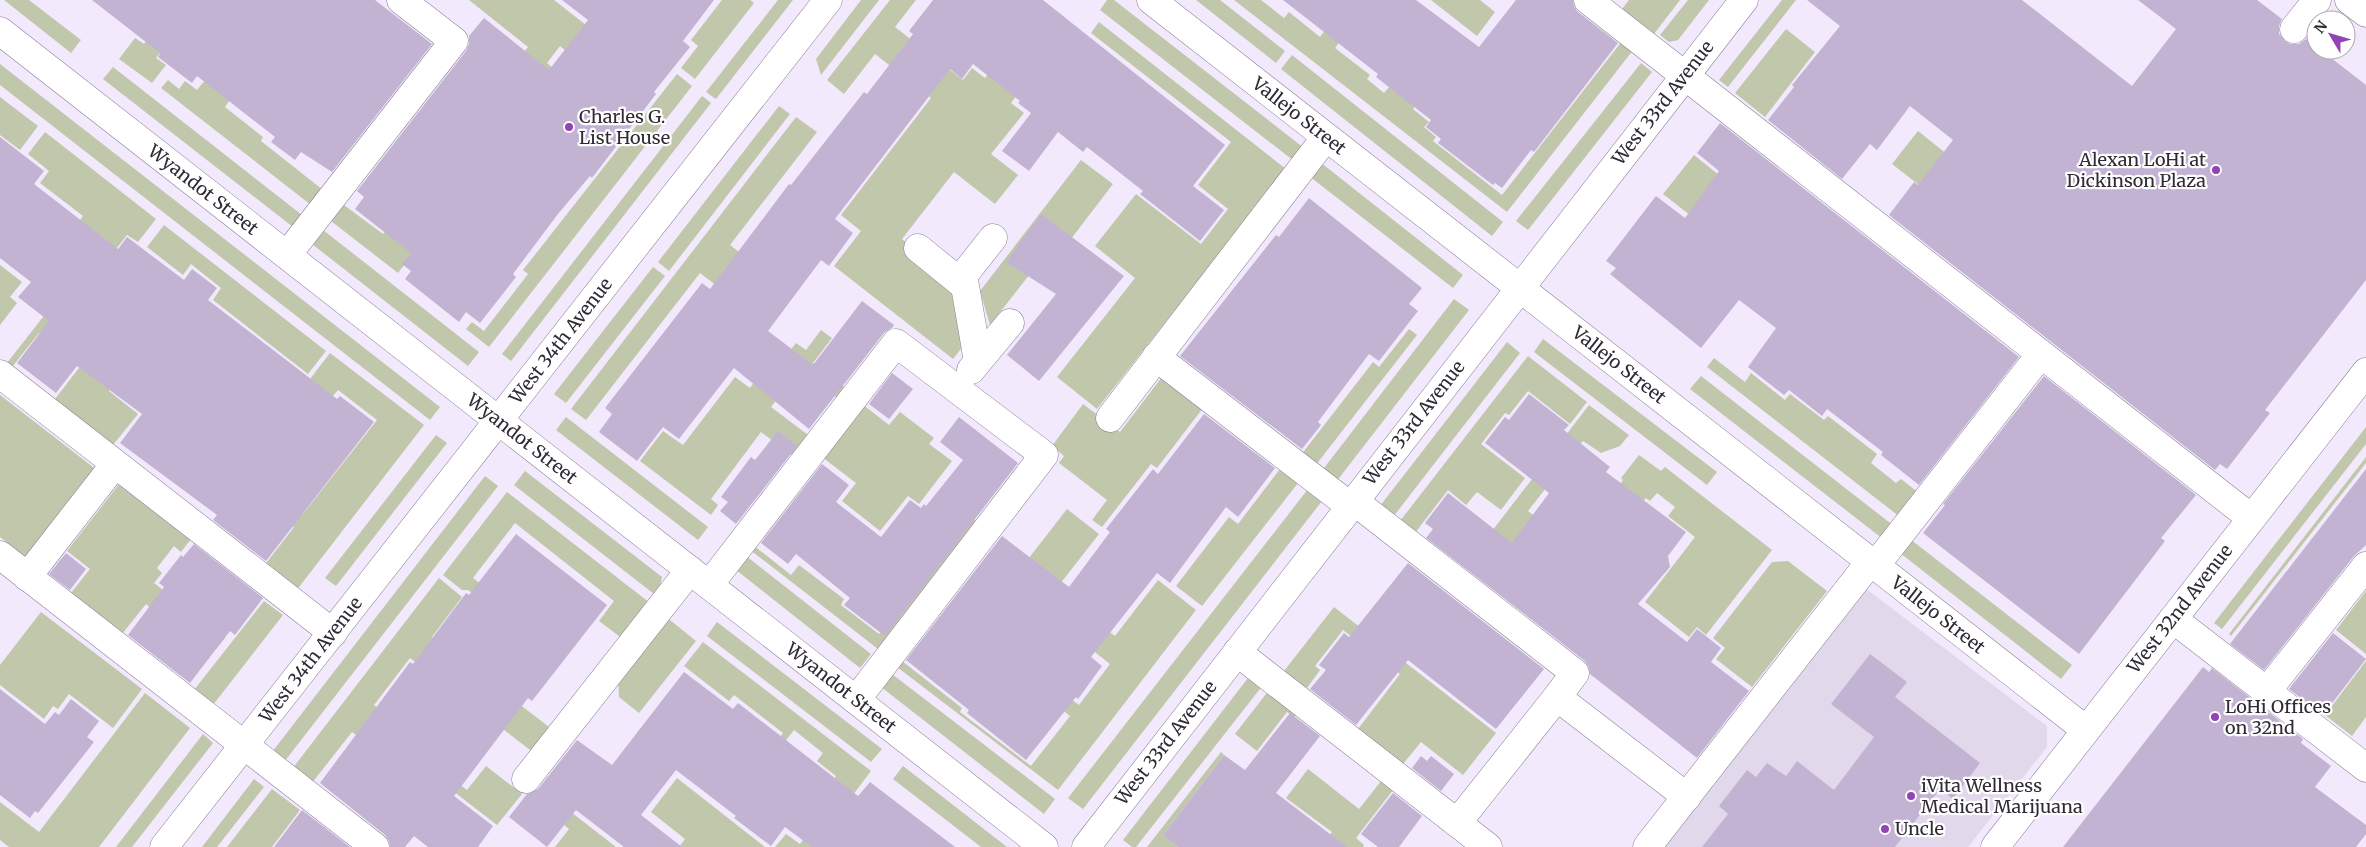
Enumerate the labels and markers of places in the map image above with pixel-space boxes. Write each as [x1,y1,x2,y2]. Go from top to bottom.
place label: Charles G. List House [579,105,670,149]
marker: Charles G. List House [563,121,575,133]
place label: Alexan LoHi at Dickinson Plaza [2067,148,2206,192]
marker: Alexan LoHi at Dickinson Plaza [2210,164,2222,176]
place label: LoHi Offices on 32nd [2225,695,2331,739]
marker: LoHi Offices on 32nd [2209,711,2221,723]
place label: iVita Wellness Medical Marijuana [1921,774,2083,818]
marker: iVita Wellness Medical Marijuana [1905,790,1917,802]
place label: Uncle [1895,817,1944,840]
marker: Uncle [1879,823,1891,835]

